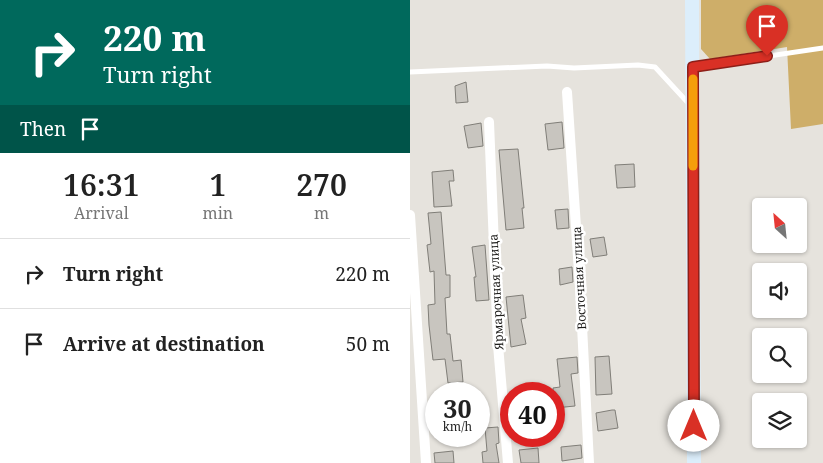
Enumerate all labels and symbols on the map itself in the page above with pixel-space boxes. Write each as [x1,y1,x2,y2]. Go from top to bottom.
pin [746,5,788,56]
north arrow [752,198,808,252]
street label: Восточная улица [568,226,590,330]
street label: Ярмарочная улица [484,233,508,352]
speed limit sign: 40 [500,382,565,447]
position arrow [667,399,719,451]

